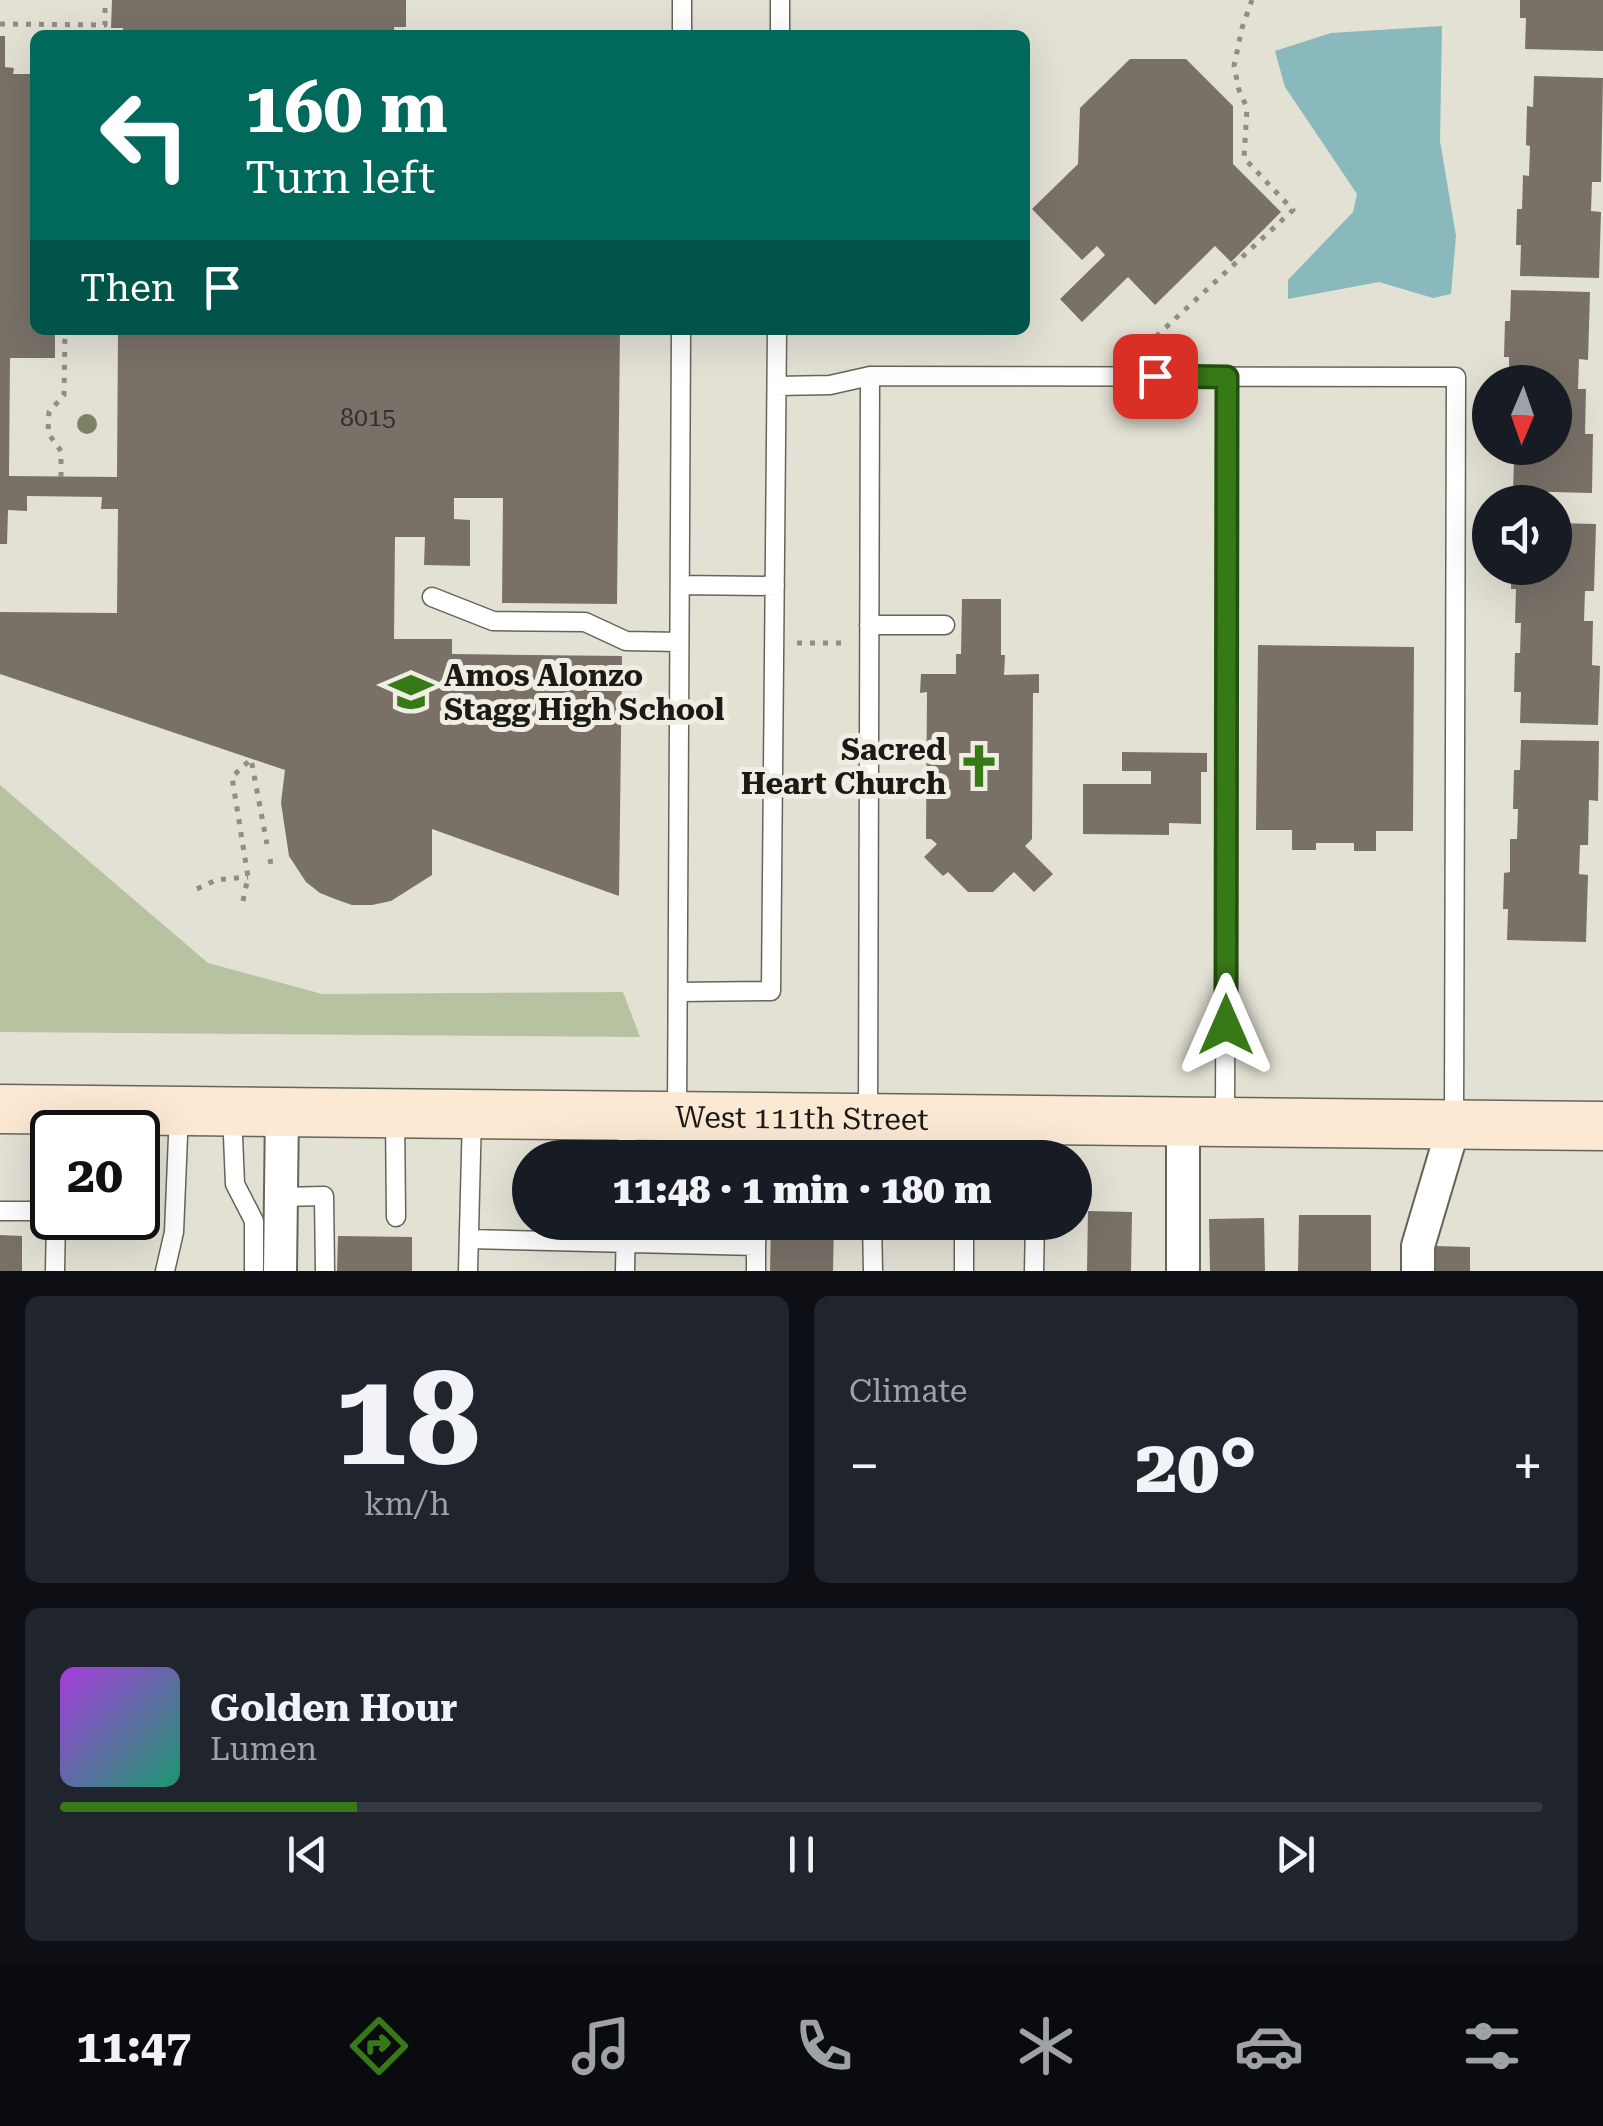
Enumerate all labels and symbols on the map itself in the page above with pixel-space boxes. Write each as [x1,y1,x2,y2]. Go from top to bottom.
pin [1113,334,1198,419]
north arrow [1472,365,1572,465]
house number: 8015 [340,403,396,432]
place label: Amos Alonzo Stagg High School [444,658,724,727]
school or university icon: Amos Alonzo Stagg High School [387,668,435,716]
place label: Sacred Heart Church [741,732,946,801]
church icon: Sacred Heart Church [955,742,1003,790]
position arrow [1174,973,1278,1077]
street label: West 111th Street [675,1099,929,1136]
speed limit sign: 20 [30,1110,160,1240]

